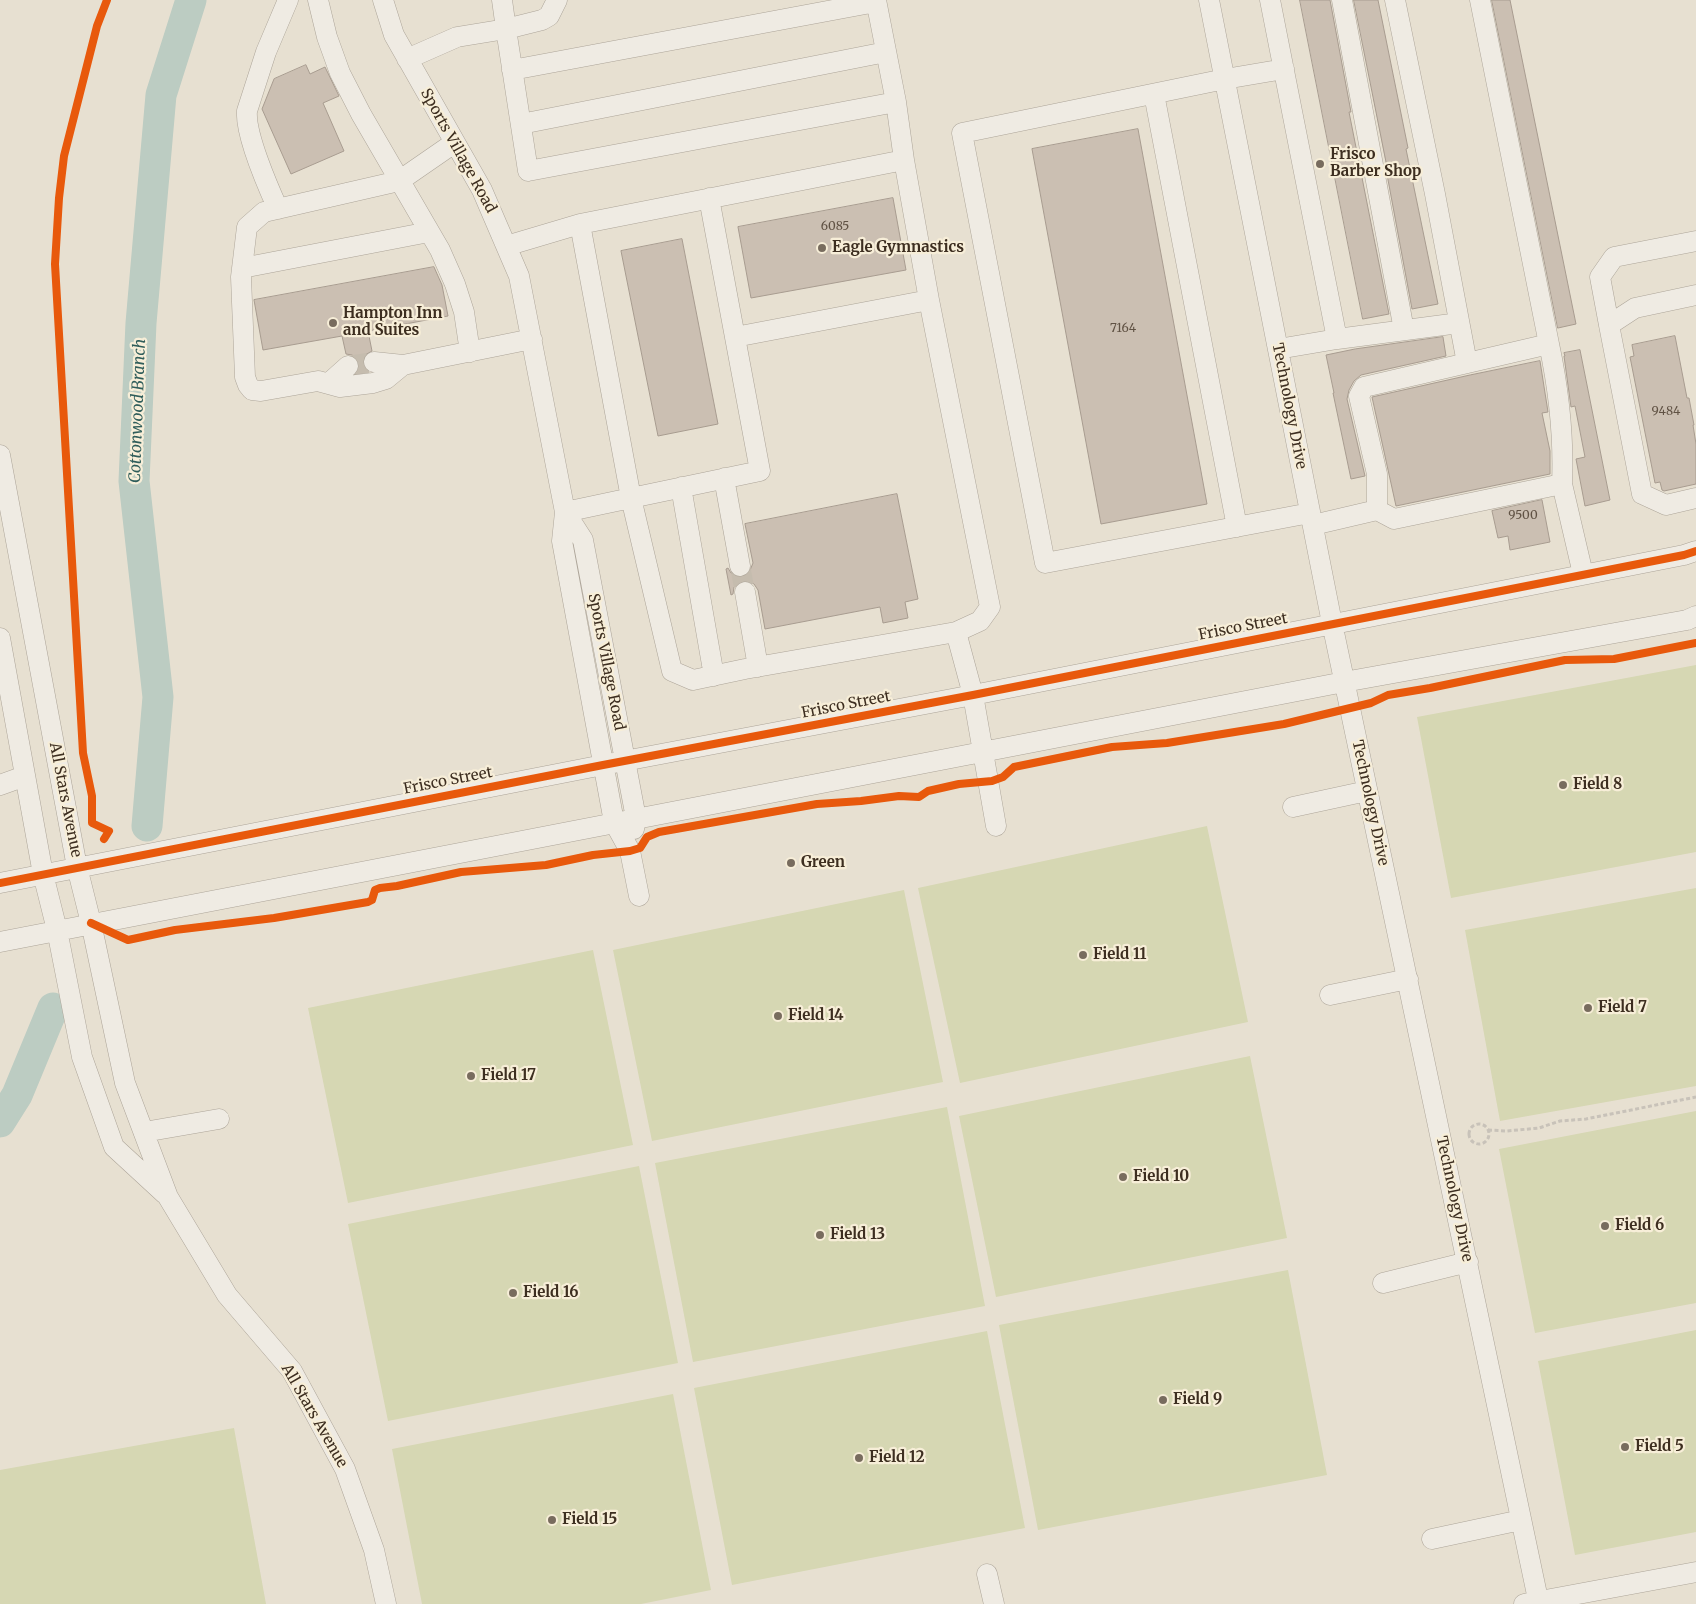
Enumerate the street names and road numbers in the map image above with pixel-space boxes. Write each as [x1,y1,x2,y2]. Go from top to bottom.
street label: Sports Village Road [416,86,500,216]
street label: Technology Drive [1268,341,1310,471]
street label: Sports Village Road [584,592,628,732]
street label: Frisco Street [1197,610,1289,644]
street label: Frisco Street [800,688,892,722]
street label: Technology Drive [1348,739,1392,867]
street label: All Stars Avenue [45,741,85,859]
street label: Frisco Street [402,764,494,798]
street label: Technology Drive [1432,1135,1476,1263]
street label: All Stars Avenue [277,1361,351,1471]

